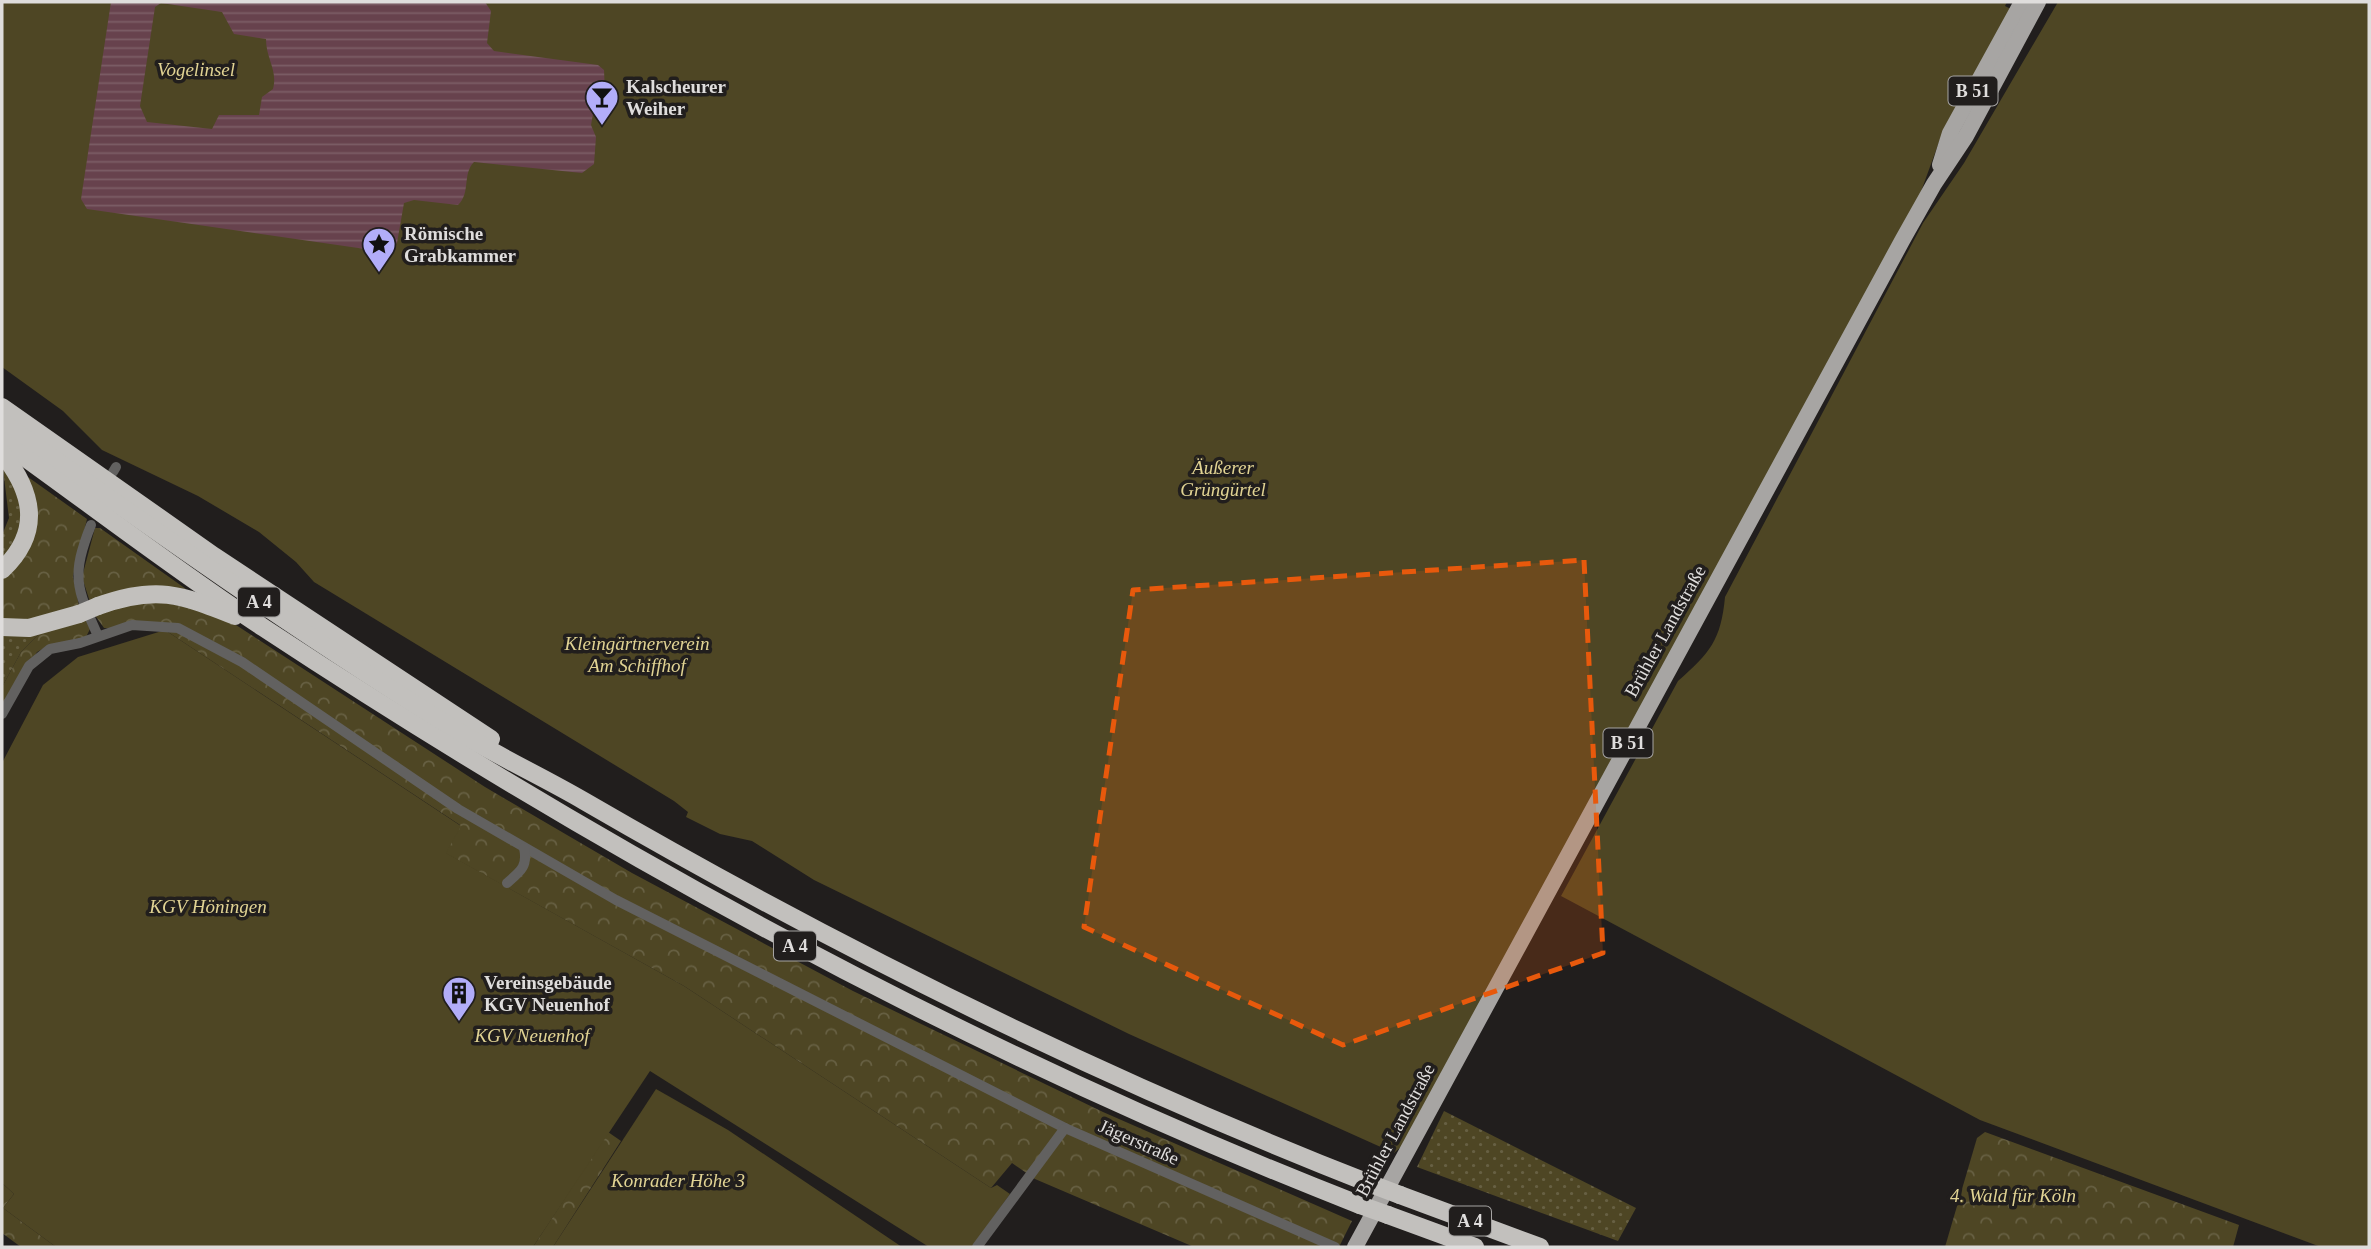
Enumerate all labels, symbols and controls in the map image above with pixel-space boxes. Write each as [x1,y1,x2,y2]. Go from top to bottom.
park label: Vogelinsel [157,59,235,80]
place label: Kalscheurer Weiher [626,76,726,119]
road number: B 51 [1948,76,1997,106]
bar icon: Kalscheurer Weiher [583,78,621,127]
place label: Römische Grabkammer [404,223,516,266]
place icon: Römische Grabkammer [360,225,398,274]
park label: Äußerer Grüngürtel [1180,457,1266,500]
street label: Brühler Landstraße [1620,562,1710,700]
road number: A 4 [238,588,280,616]
park label: Kleingärtnerverein Am Schiffhof [564,633,709,676]
road number: B 51 [1604,728,1652,758]
park label: KGV Höningen [148,896,267,917]
road number: A 4 [774,931,816,960]
place label: Vereinsgebäude KGV Neuenhof [484,972,612,1015]
building icon: Vereinsgebäude KGV Neuenhof [440,974,478,1023]
park label: KGV Neuenhof [473,1025,592,1046]
street label: Brühler Landstraße [1351,1060,1439,1200]
street label: Jägerstraße [1096,1115,1182,1169]
park label: Konrader Höhe 3 [610,1170,745,1191]
park label: 4. Wald für Köln [1950,1185,2076,1206]
road number: A 4 [1449,1206,1491,1236]

